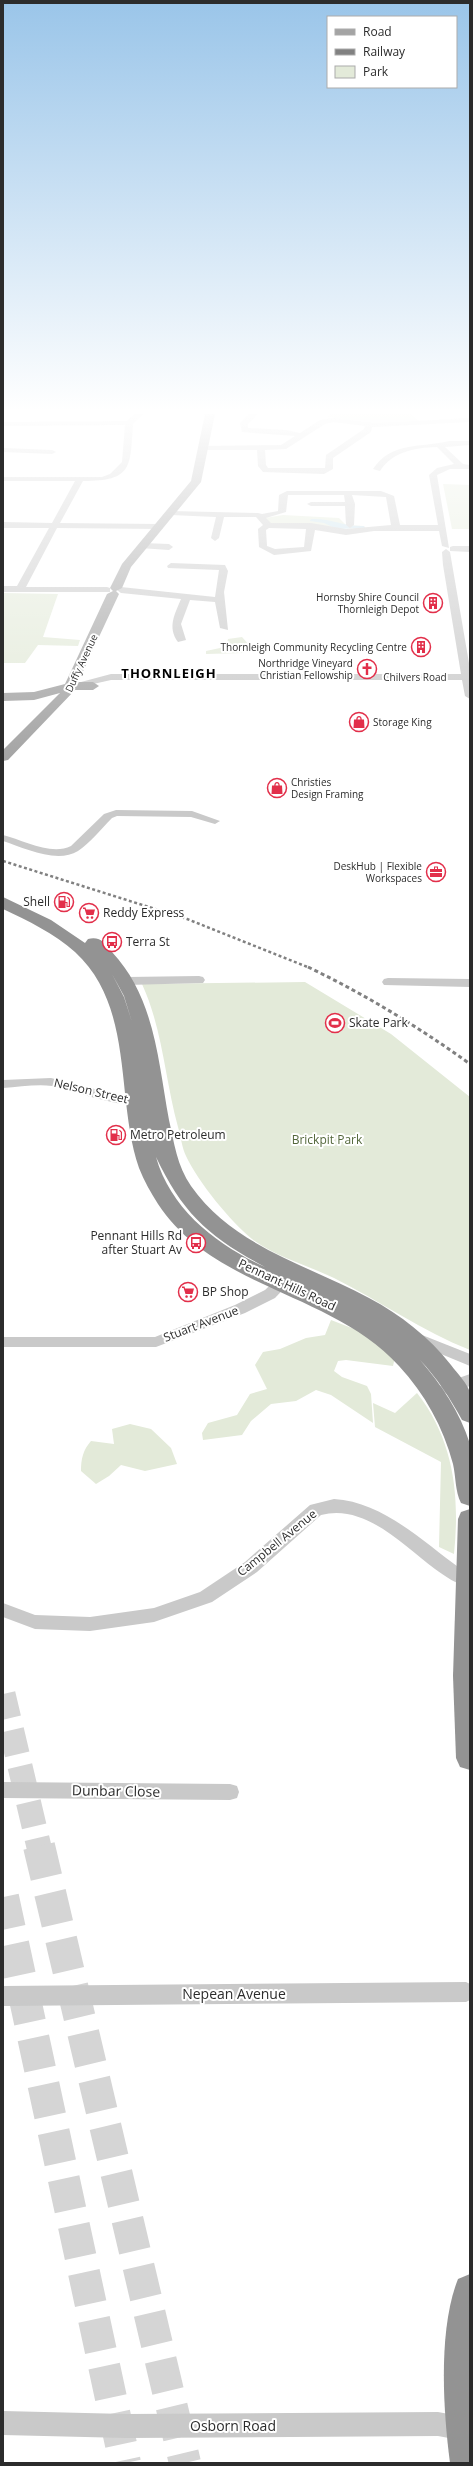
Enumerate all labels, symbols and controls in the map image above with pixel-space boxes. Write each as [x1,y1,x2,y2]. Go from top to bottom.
legend [327,16,457,88]
text: Road [363,23,392,40]
text: Railway [363,43,406,60]
text: Park [363,63,389,80]
place label: Hornsby Shire Council Thornleigh Depot [316,590,419,616]
building icon: Hornsby Shire Council Thornleigh Depot [422,592,444,614]
street label: Duffy Avenue [61,631,101,694]
building icon: Thornleigh Community Recycling Centre [410,636,432,658]
place label: Thornleigh Community Recycling Centre [221,640,407,654]
place label: Northridge Vineyard Christian Fellowship [258,656,353,682]
church icon: Northridge Vineyard Christian Fellowship [356,658,378,680]
district label: THORNLEIGH [121,664,217,682]
street label: Chilvers Road [383,670,447,684]
shop icon: Storage King [348,711,370,733]
place label: Storage King [373,715,432,729]
place label: Christies Design Framing [291,775,364,801]
shop icon: Christies Design Framing [266,777,288,799]
place label: DeskHub | Flexible Workspaces [333,859,422,885]
office icon: DeskHub | Flexible Workspaces [425,861,447,883]
fuel station icon: Shell [53,891,75,913]
place label: Shell [23,893,50,910]
supermarket icon: Reddy Express [78,902,100,924]
place label: Reddy Express [103,904,185,921]
bus stop icon: Terra St [101,931,123,953]
place label: Terra St [126,933,170,950]
sports icon: Skate Park [324,1012,346,1034]
place label: Skate Park [349,1014,408,1031]
street label: Nelson Street [52,1074,130,1107]
fuel station icon: Metro Petroleum [105,1124,127,1146]
place label: Metro Petroleum [130,1126,226,1143]
park label: Brickpit Park [292,1131,363,1148]
place label: Pennant Hills Rd after Stuart Av [90,1227,182,1258]
bus stop icon: Pennant Hills Rd after Stuart Av [185,1232,207,1254]
street label: Pennant Hills Road [236,1255,339,1315]
supermarket icon: BP Shop [177,1281,199,1303]
place label: BP Shop [202,1283,249,1300]
street label: Stuart Avenue [161,1301,241,1346]
street label: Campbell Avenue [233,1505,320,1580]
street label: Dunbar Close [72,1780,160,1801]
street label: Nepean Avenue [182,1984,286,2003]
street label: Osborn Road [190,2416,276,2435]

